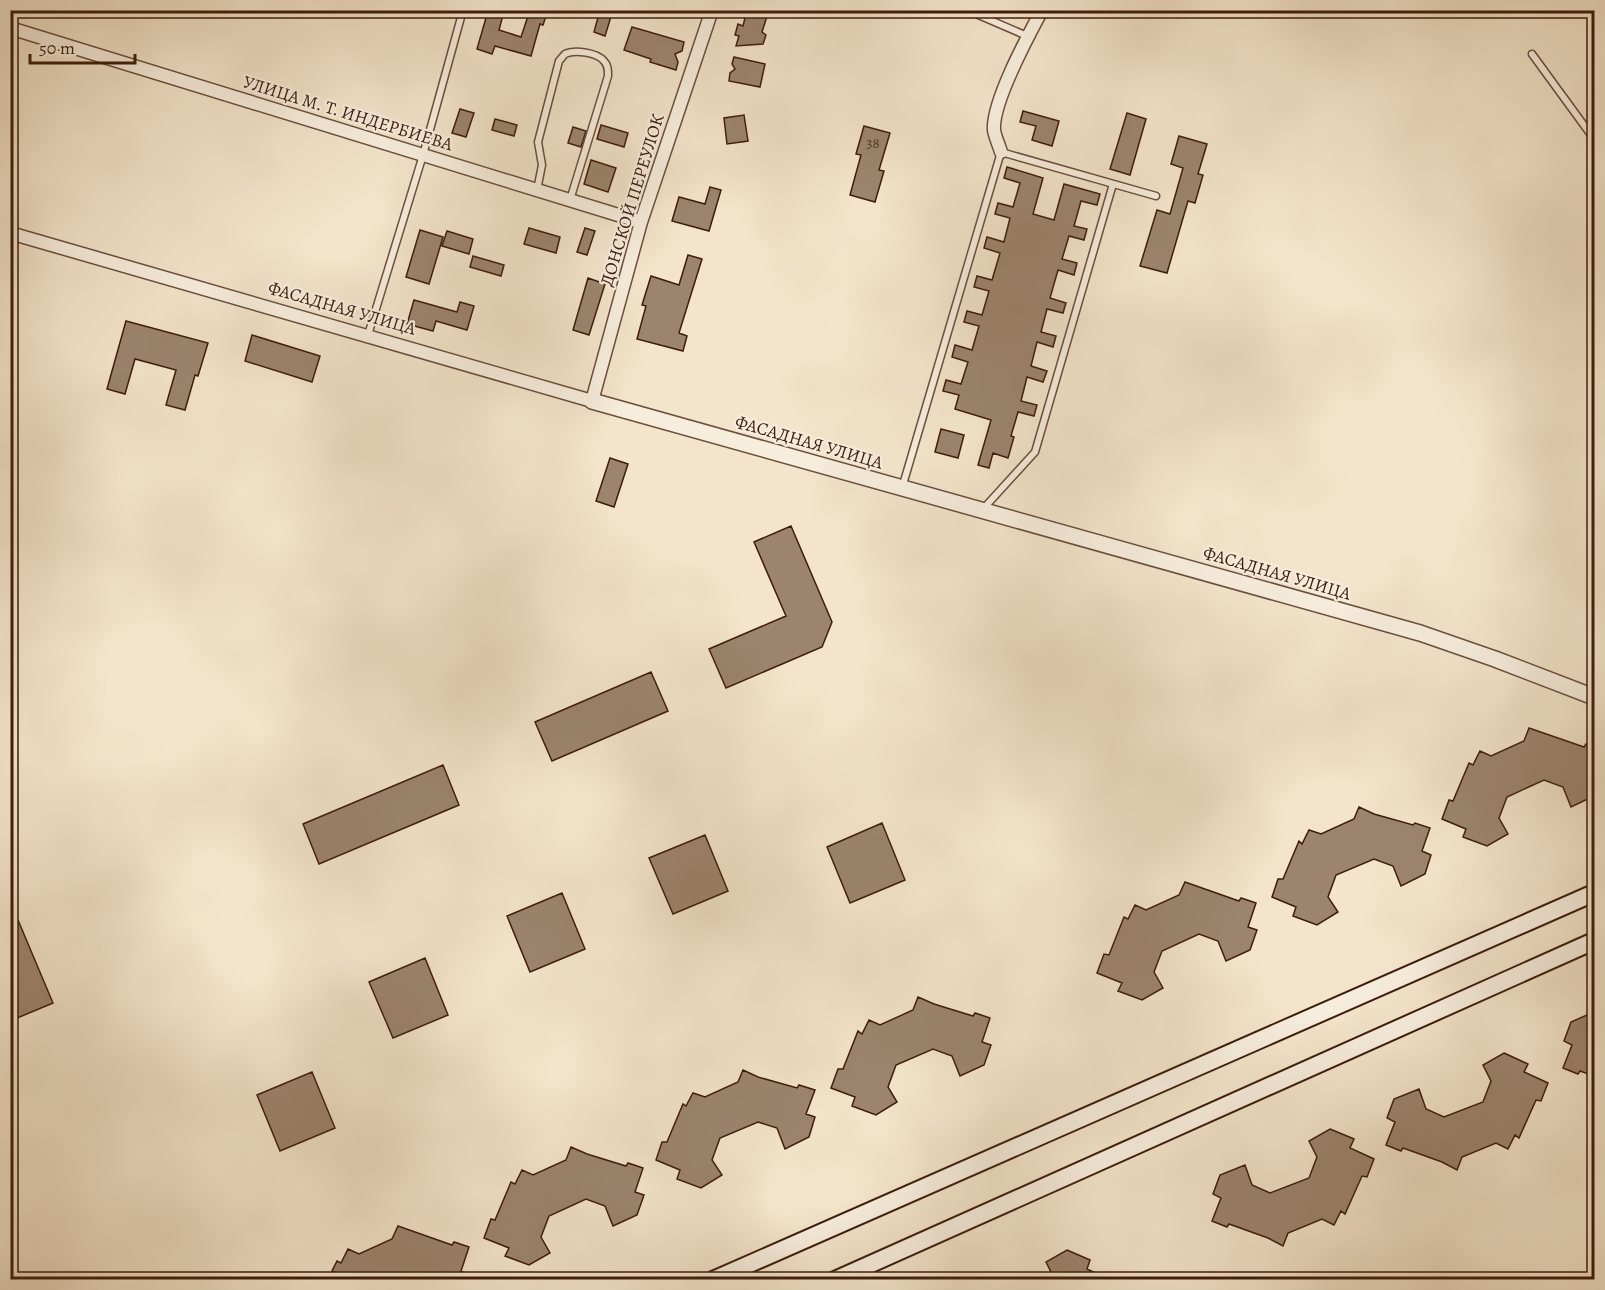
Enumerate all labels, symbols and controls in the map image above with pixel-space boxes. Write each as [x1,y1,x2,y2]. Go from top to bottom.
scale bar [30,27,135,65]
text: 50 m [39,36,75,60]
street label: УЛИЦА М. Т. ИНДЕРБИЕВА [240,70,456,157]
street label: ДОНСКОЙ ПЕРЕУЛОК [594,110,670,289]
house number: 38 [866,133,880,153]
street label: ФАСАДНАЯ УЛИЦА [265,275,419,341]
street label: ФАСАДНАЯ УЛИЦА [732,409,886,475]
street label: ФАСАДНАЯ УЛИЦА [1200,540,1354,606]

